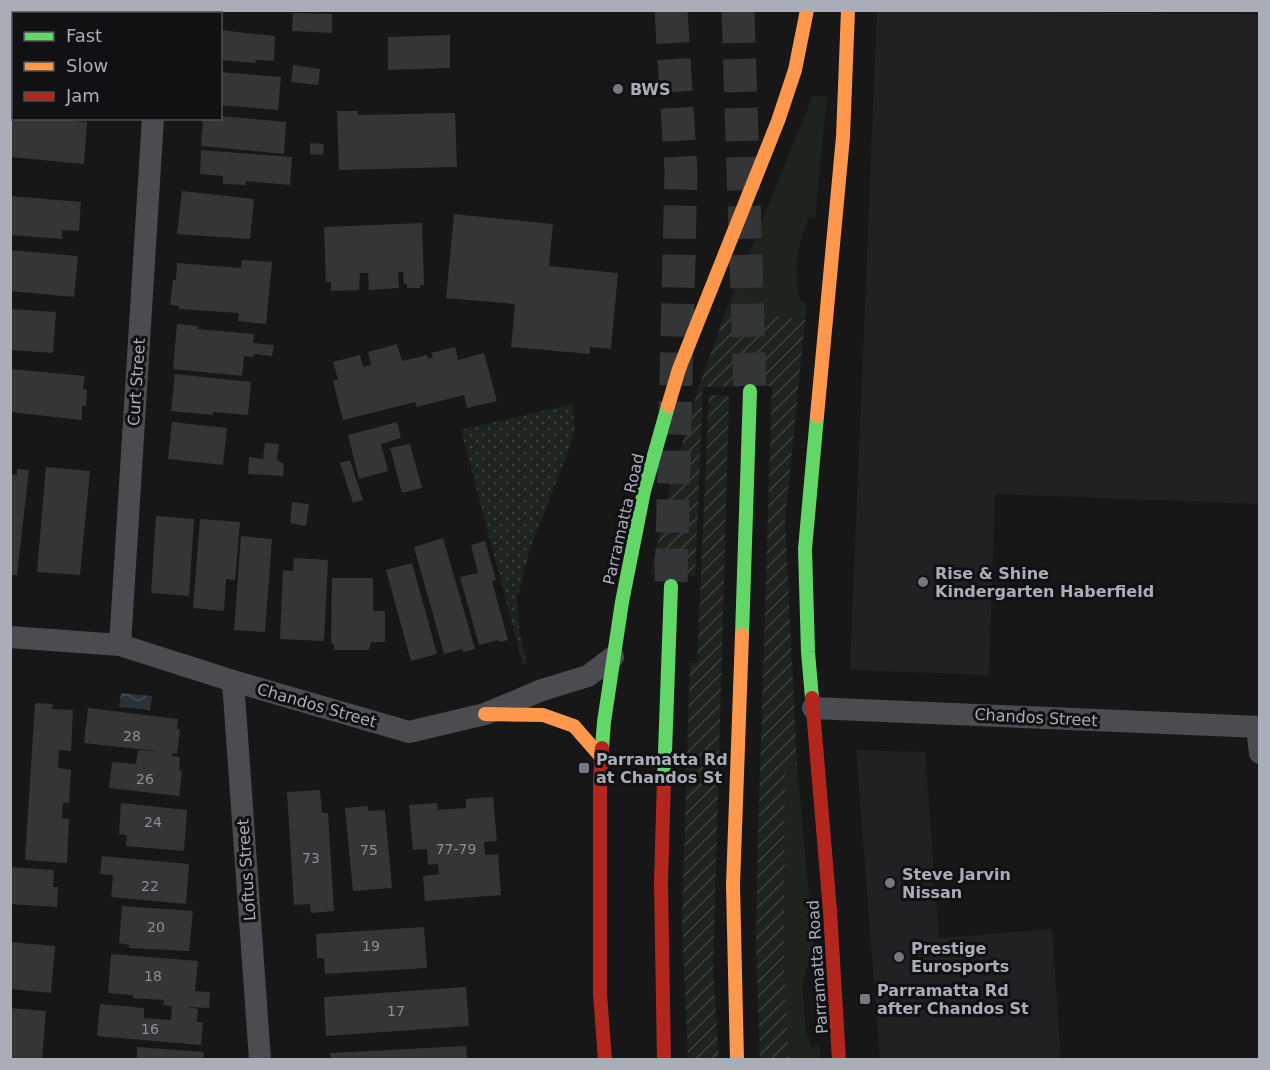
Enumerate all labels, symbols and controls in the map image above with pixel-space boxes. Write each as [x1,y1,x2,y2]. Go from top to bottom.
legend [12,12,222,120]
text: Fast [66,25,102,46]
text: Slow [66,55,108,76]
place label: BWS [630,80,671,99]
marker: BWS [611,82,625,96]
text: Jam [65,85,100,106]
street label: Curt Street [124,338,149,427]
street label: Parramatta Road [599,452,648,587]
place label: Rise & Shine Kindergarten Haberfield [935,564,1154,601]
marker: Rise & Shine Kindergarten Haberfield [916,575,930,589]
street label: Chandos Street [255,679,379,732]
street label: Chandos Street [974,705,1098,730]
house number: 28 [123,728,141,744]
place label: Parramatta Rd at Chandos St [596,750,728,787]
marker: Parramatta Rd at Chandos St [577,761,591,775]
house number: 26 [136,771,154,787]
house number: 24 [144,814,162,830]
street label: Loftus Street [233,818,260,922]
house number: 77-79 [436,841,476,857]
house number: 75 [360,842,378,858]
house number: 73 [302,850,320,866]
place label: Steve Jarvin Nissan [902,865,1011,902]
marker: Steve Jarvin Nissan [883,876,897,890]
house number: 22 [141,878,159,894]
street label: Parramatta Road [803,899,832,1035]
house number: 20 [147,919,165,935]
house number: 19 [362,938,380,954]
place label: Prestige Eurosports [911,939,1009,976]
marker: Prestige Eurosports [892,950,906,964]
house number: 18 [144,968,162,984]
place label: Parramatta Rd after Chandos St [877,981,1029,1018]
marker: Parramatta Rd after Chandos St [858,992,872,1006]
house number: 17 [387,1003,405,1019]
house number: 16 [141,1021,159,1037]

